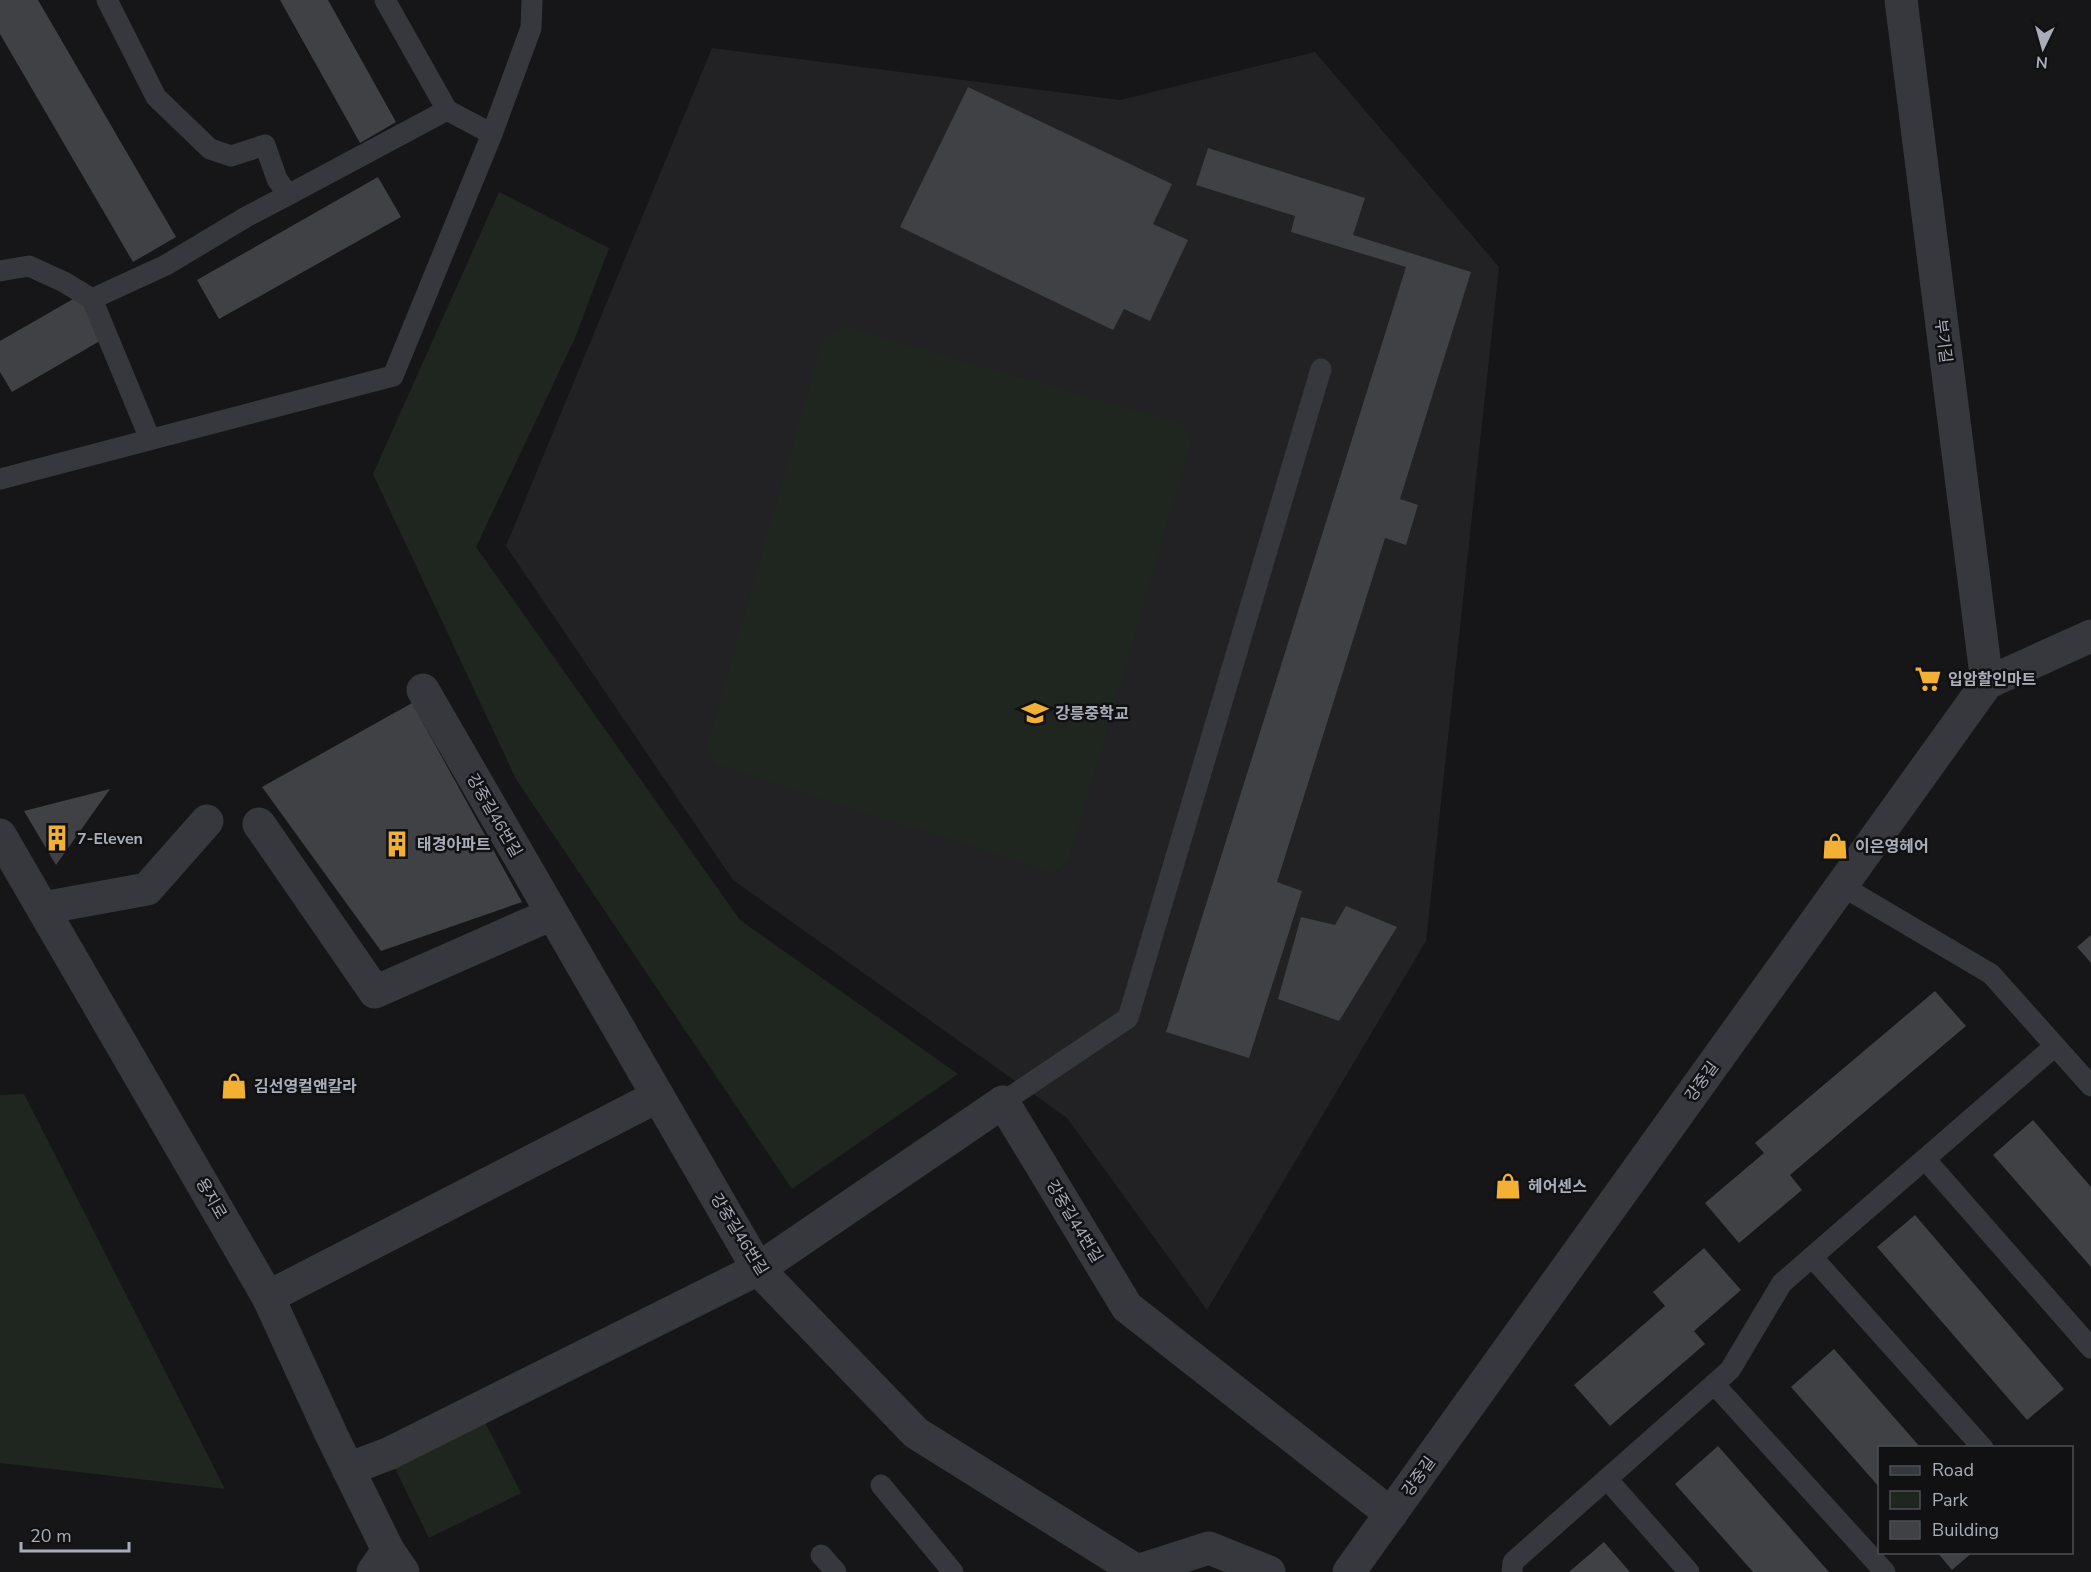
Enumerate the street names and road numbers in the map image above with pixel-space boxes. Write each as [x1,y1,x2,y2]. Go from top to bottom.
street label: 부기길 [1929,318,1957,364]
street label: 강중길46번길 [461,770,527,861]
street label: 강중길 [1680,1057,1724,1106]
street label: 용지로 [191,1174,232,1223]
street label: 강중길44번길 [1041,1176,1107,1267]
street label: 강중길46번길 [705,1189,773,1280]
street label: 강중길 [1397,1452,1441,1501]

